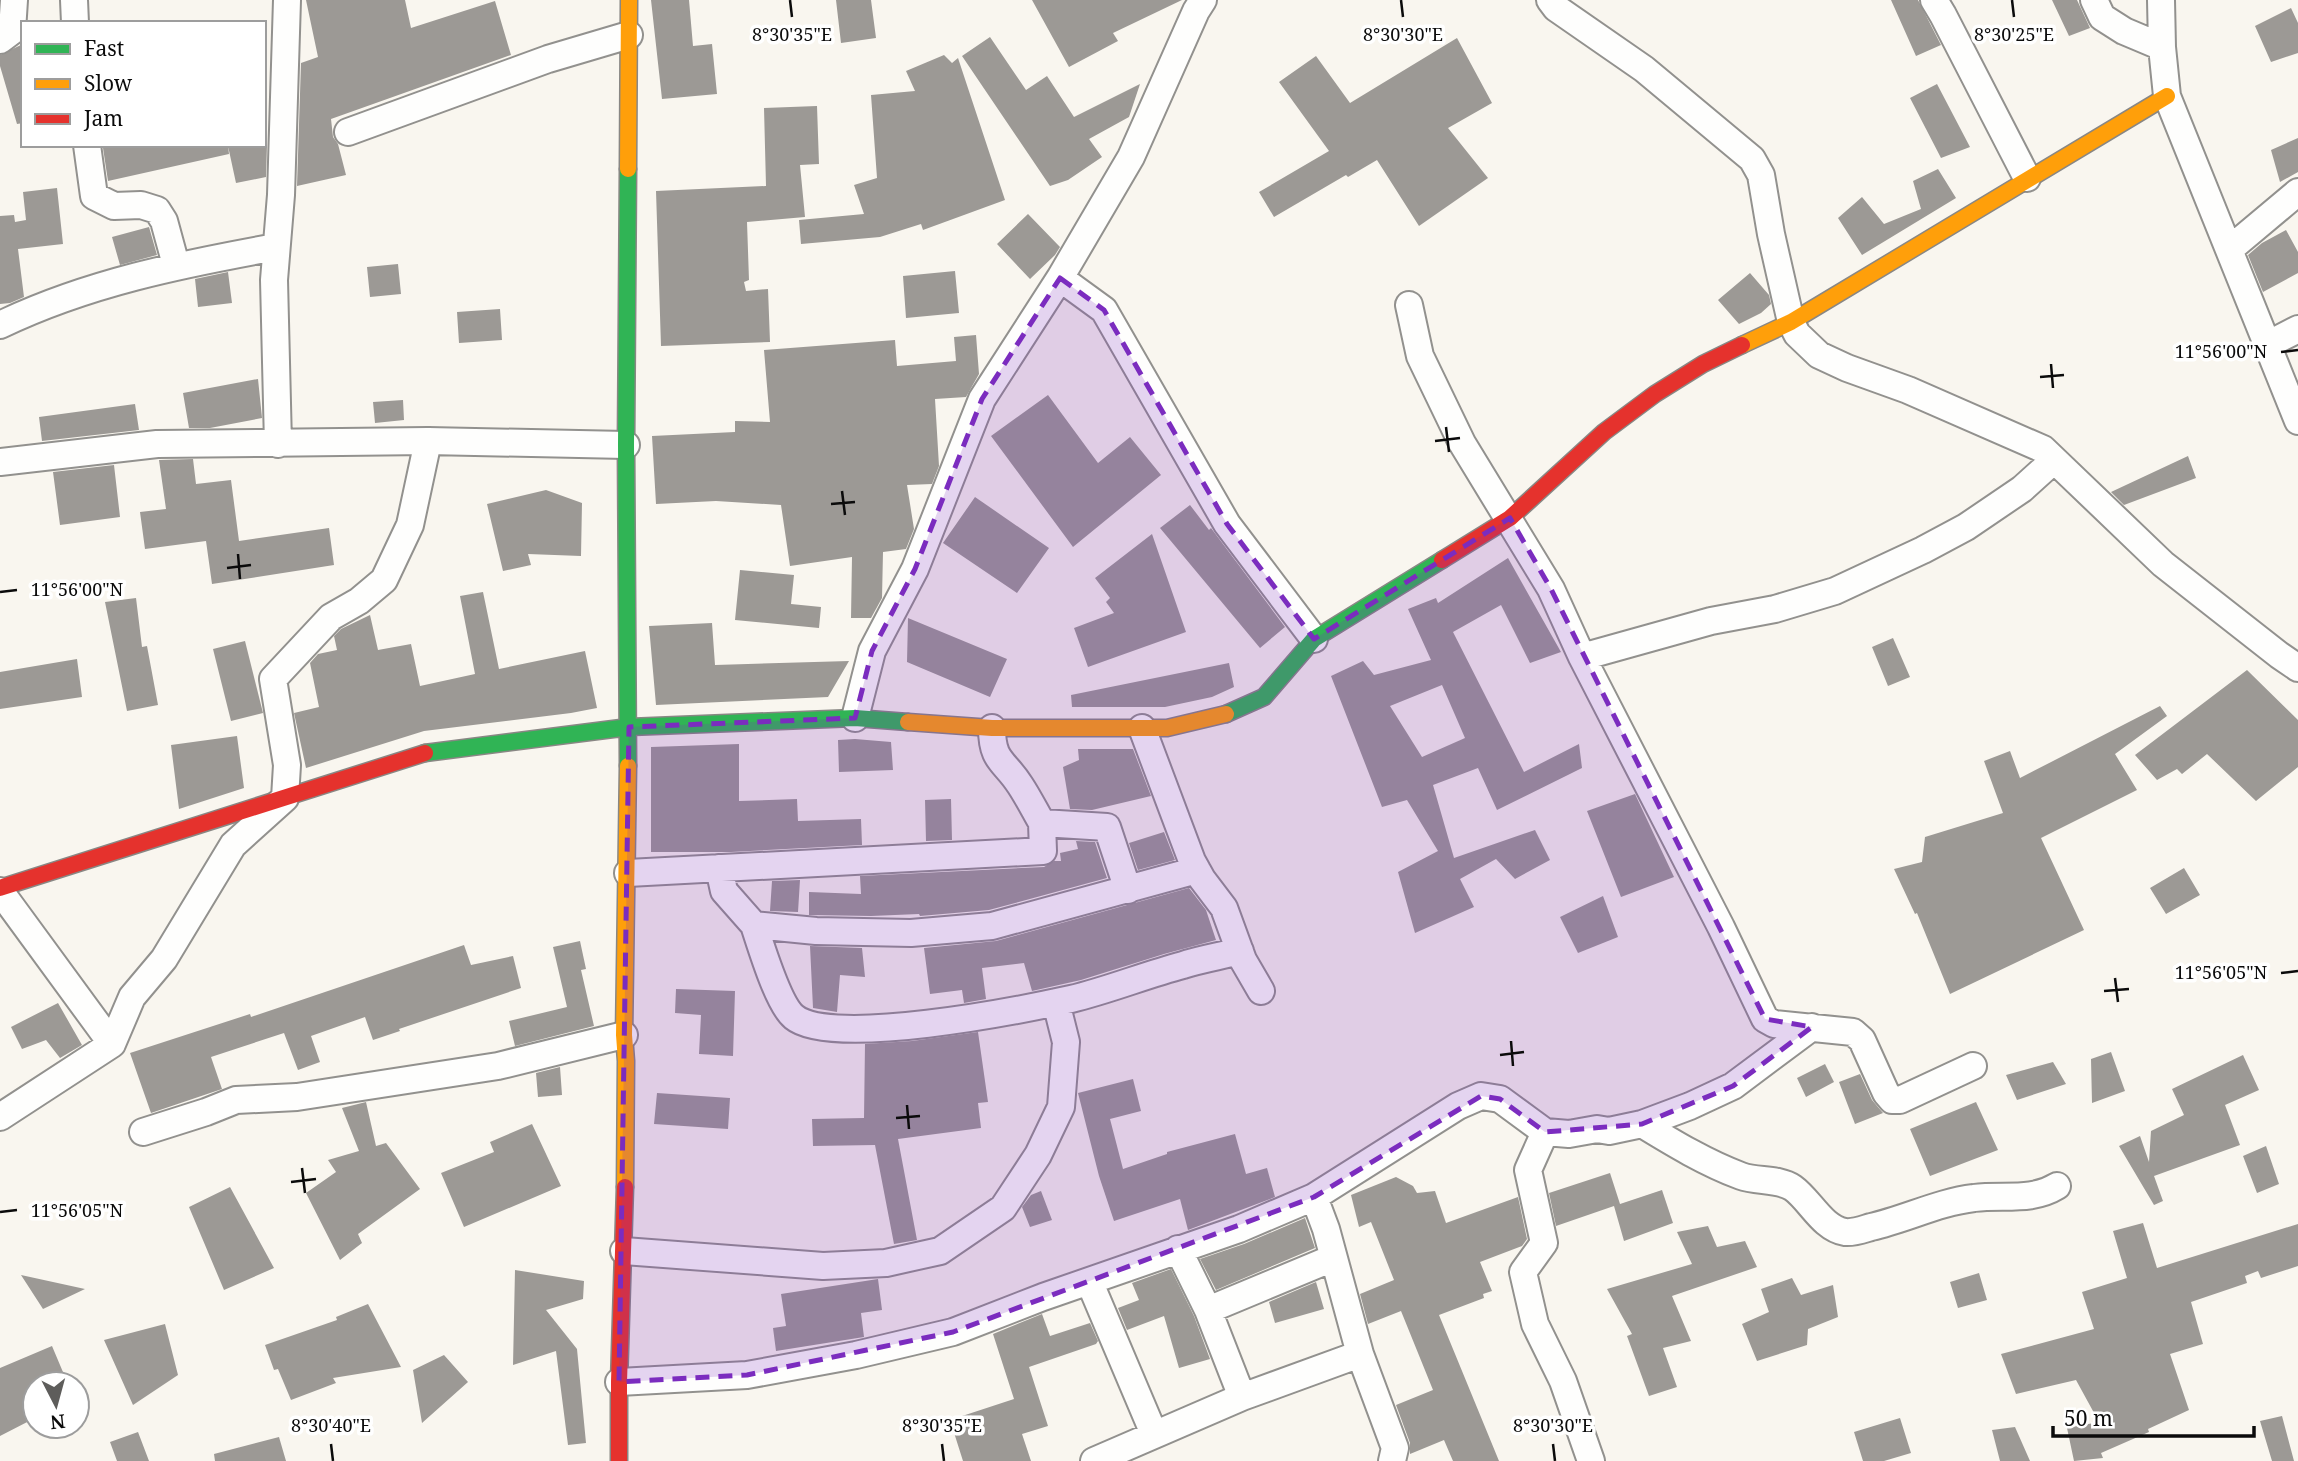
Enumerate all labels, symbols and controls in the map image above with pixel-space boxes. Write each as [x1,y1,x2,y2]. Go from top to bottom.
legend [21,21,266,147]
text: 8°30'35"E [752,22,832,46]
text: 8°30'30"E [1363,22,1443,46]
text: 8°30'25"E [1974,22,2054,46]
text: Fast [84,34,124,62]
text: Slow [84,69,133,97]
text: Jam [83,104,123,132]
text: 11°56'00"N [2175,339,2268,363]
text: 11°56'00"N [31,577,124,601]
text: 11°56'05"N [2175,960,2268,984]
text: 11°56'05"N [31,1198,124,1222]
north arrow [21,1370,91,1440]
scale bar [2053,1394,2254,1438]
text: 50 m [2064,1404,2113,1432]
text: N [49,1408,67,1436]
text: 8°30'40"E [291,1413,371,1437]
text: 8°30'35"E [902,1413,982,1437]
text: 8°30'30"E [1513,1413,1593,1437]

